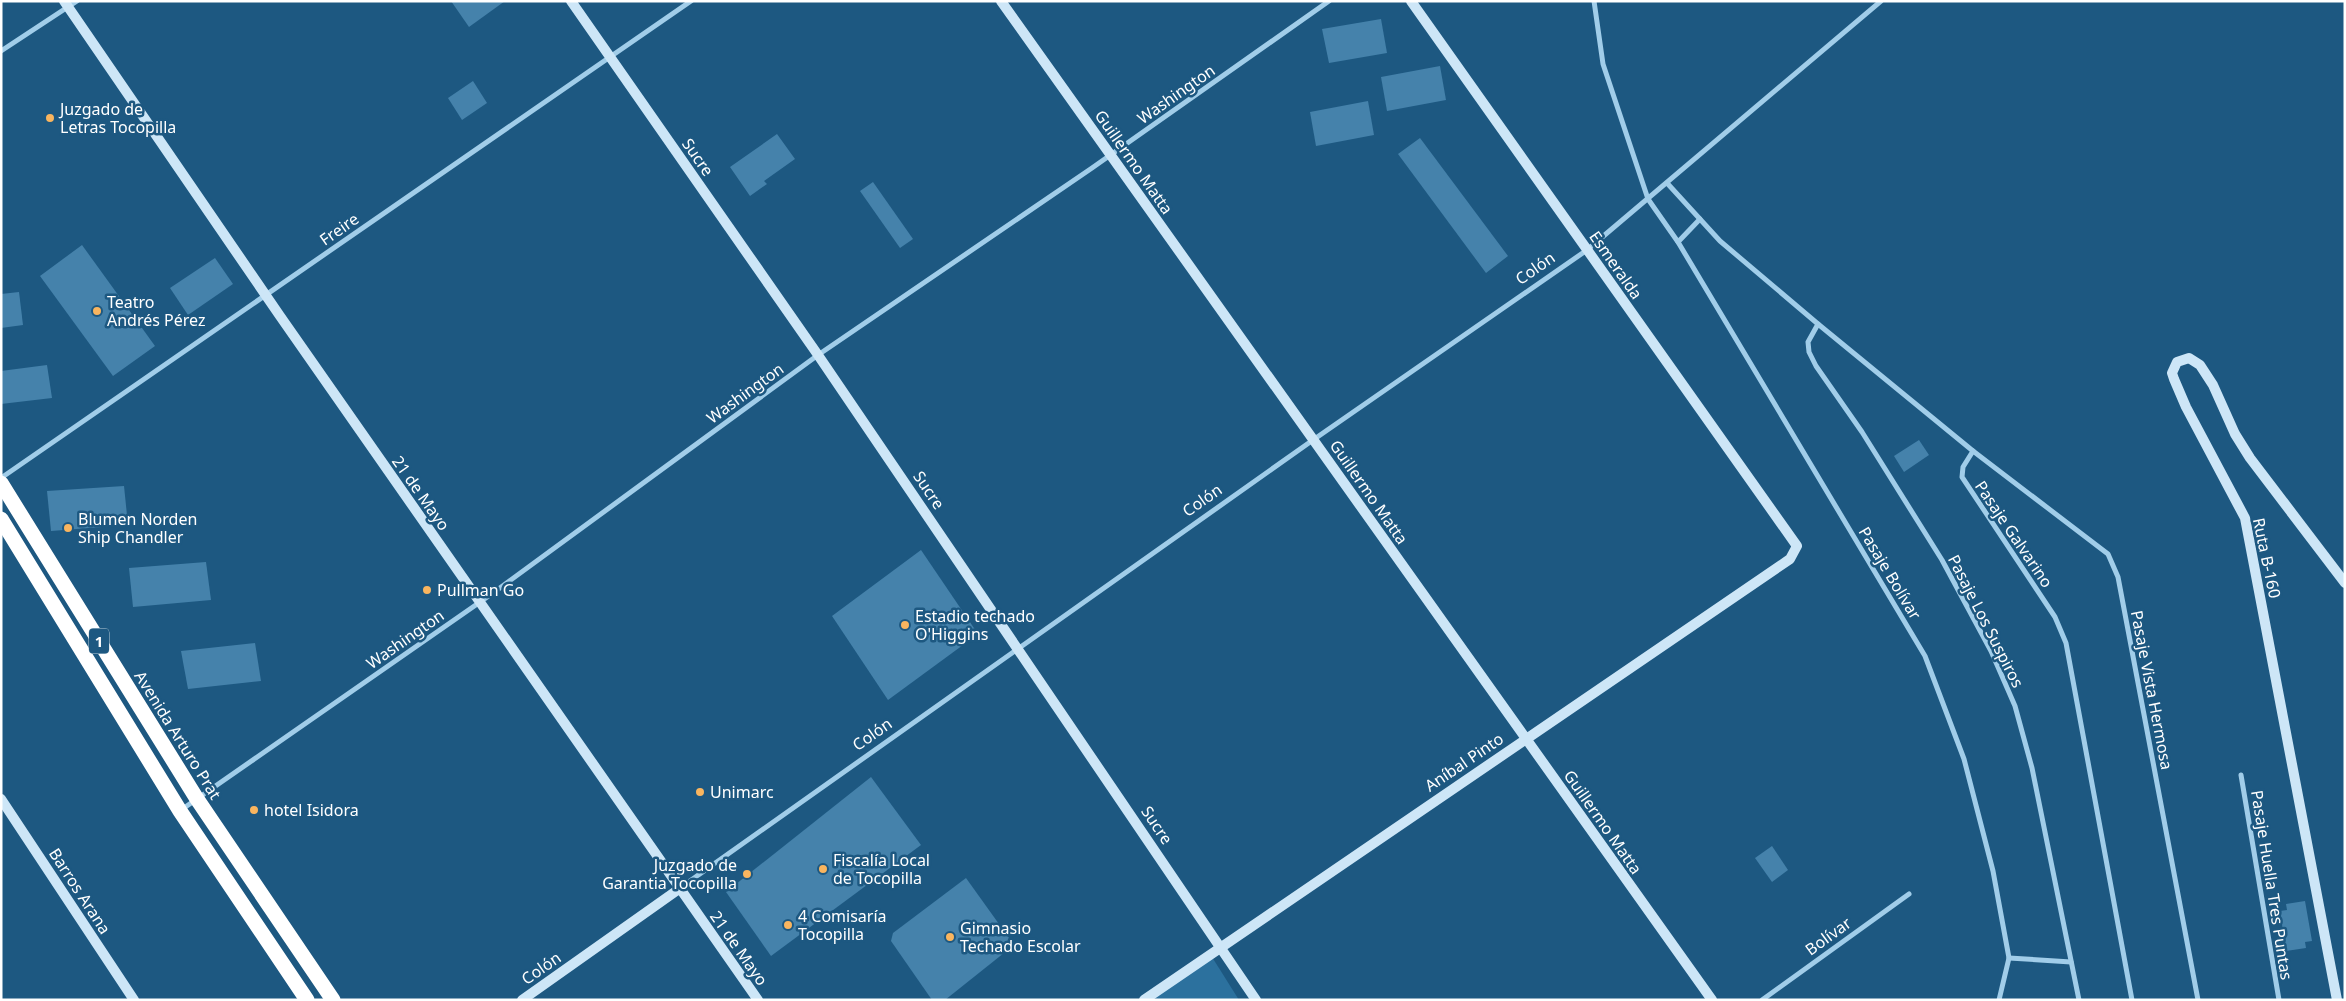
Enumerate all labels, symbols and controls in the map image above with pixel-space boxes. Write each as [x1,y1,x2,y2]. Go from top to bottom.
street label: Washington [1133,59,1219,129]
place label: Juzgado de Letras Tocopilla [58,98,176,138]
street label: Guillermo Matta [1090,106,1178,218]
marker: Juzgado de Letras Tocopilla [44,112,56,124]
street label: Sucre [677,134,719,180]
street label: Freire [315,208,363,250]
street label: Esmeralda [1584,226,1648,304]
street label: Colón [1511,247,1559,289]
place label: Teatro Andrés Pérez [107,291,205,331]
marker: Teatro Andrés Pérez [91,305,103,317]
street label: Washington [702,358,788,428]
street label: Guillermo Matta [1325,436,1413,548]
street label: 21 de Mayo [387,451,455,535]
street label: Sucre [908,467,950,513]
street label: Pasaje Galvarino [1970,476,2058,592]
street label: Colón [1178,479,1226,521]
place label: Blumen Norden Ship Chandler [78,508,197,548]
street label: Ruta B-160 [2248,516,2286,600]
marker: Blumen Norden Ship Chandler [62,522,74,534]
street label: Pasaje Bolívar [1854,522,1927,624]
street label: Pasaje Los Suspiros [1943,551,2029,691]
place label: Pullman Go [437,579,524,601]
marker: Pullman Go [421,584,433,596]
street label: Washington [362,604,448,674]
place label: Estadio techado O'Higgins [915,605,1035,645]
street label: Pasaje Vista Hermosa [2126,609,2178,771]
marker: Estadio techado O'Higgins [899,619,911,631]
road number: 1 [89,628,109,654]
street label: Avenida Arturo Prat [130,667,227,804]
street label: Colón [848,713,896,755]
street label: Aníbal Pinto [1420,728,1508,796]
street label: Guillermo Matta [1559,766,1647,878]
place label: Unimarc [710,781,774,803]
marker: Unimarc [694,786,706,798]
street label: Pasaje Huella Tres Puntas [2246,789,2298,981]
place label: hotel Isidora [264,799,359,821]
street label: Sucre [1136,802,1178,848]
marker: hotel Isidora [248,804,260,816]
street label: Barros Arana [44,844,116,938]
place label: Fiscalía Local de Tocopilla [833,849,930,889]
place label: Juzgado de Garantia Tocopilla [602,854,737,894]
marker: Fiscalía Local de Tocopilla [817,863,829,875]
marker: Juzgado de Garantia Tocopilla [741,868,753,880]
place label: 4 Comisaría Tocopilla [798,905,887,945]
street label: 21 de Mayo [705,906,773,990]
street label: Bolívar [1800,912,1856,960]
place label: Gimnasio Techado Escolar [960,917,1081,957]
marker: 4 Comisaría Tocopilla [782,919,794,931]
marker: Gimnasio Techado Escolar [944,931,956,943]
street label: Colón [517,947,565,989]

